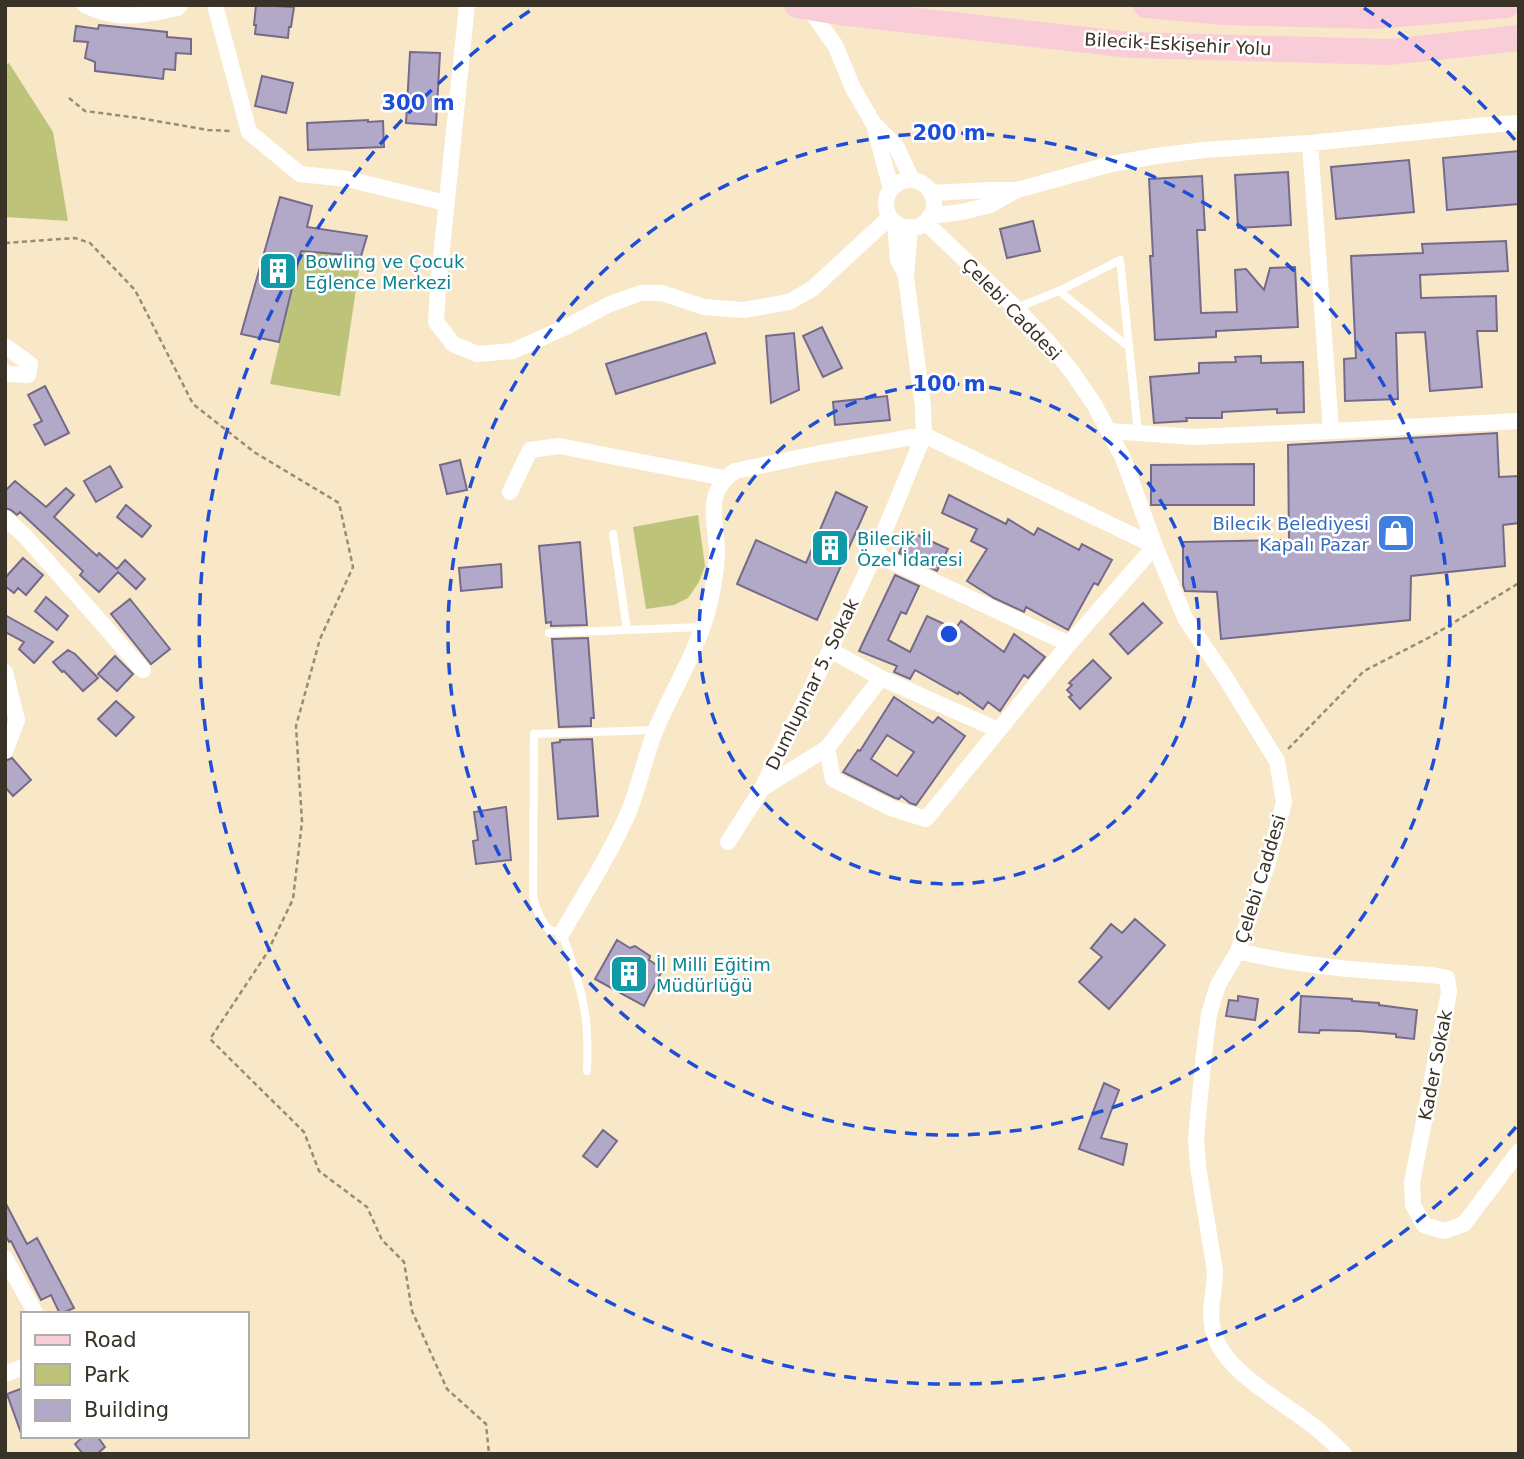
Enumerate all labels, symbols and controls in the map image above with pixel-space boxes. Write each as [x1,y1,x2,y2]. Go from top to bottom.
street label: Bilecik-Eskişehir Yolu [1084,29,1272,59]
text: 300 m [381,91,455,115]
text: 200 m [912,121,986,145]
building icon: Bowling ve Çocuk Eğlence Merkezi [257,250,299,292]
place label: Bowling ve Çocuk Eğlence Merkezi [305,251,465,293]
street label: Çelebi Caddesi [958,254,1066,364]
text: 100 m [912,372,986,396]
shop icon: Bilecik Belediyesi Kapalı Pazar [1375,512,1417,554]
place label: Bilecik Belediyesi Kapalı Pazar [1213,513,1370,555]
building icon: Bilecik İl Özel İdaresi [809,527,851,569]
place label: Bilecik İl Özel İdaresi [857,528,963,570]
street label: Dumlupınar 5. Sokak [761,594,863,773]
centre of rings [937,622,961,646]
street label: Çelebi Caddesi [1230,812,1290,946]
building icon: İl Milli Eğitim Müdürlüğü [608,953,650,995]
place label: İl Milli Eğitim Müdürlüğü [656,954,771,996]
street label: Kader Sokak [1414,1007,1456,1122]
legend [21,1312,248,1438]
text: Road [84,1328,137,1352]
text: Park [84,1363,130,1387]
text: Building [84,1398,169,1422]

